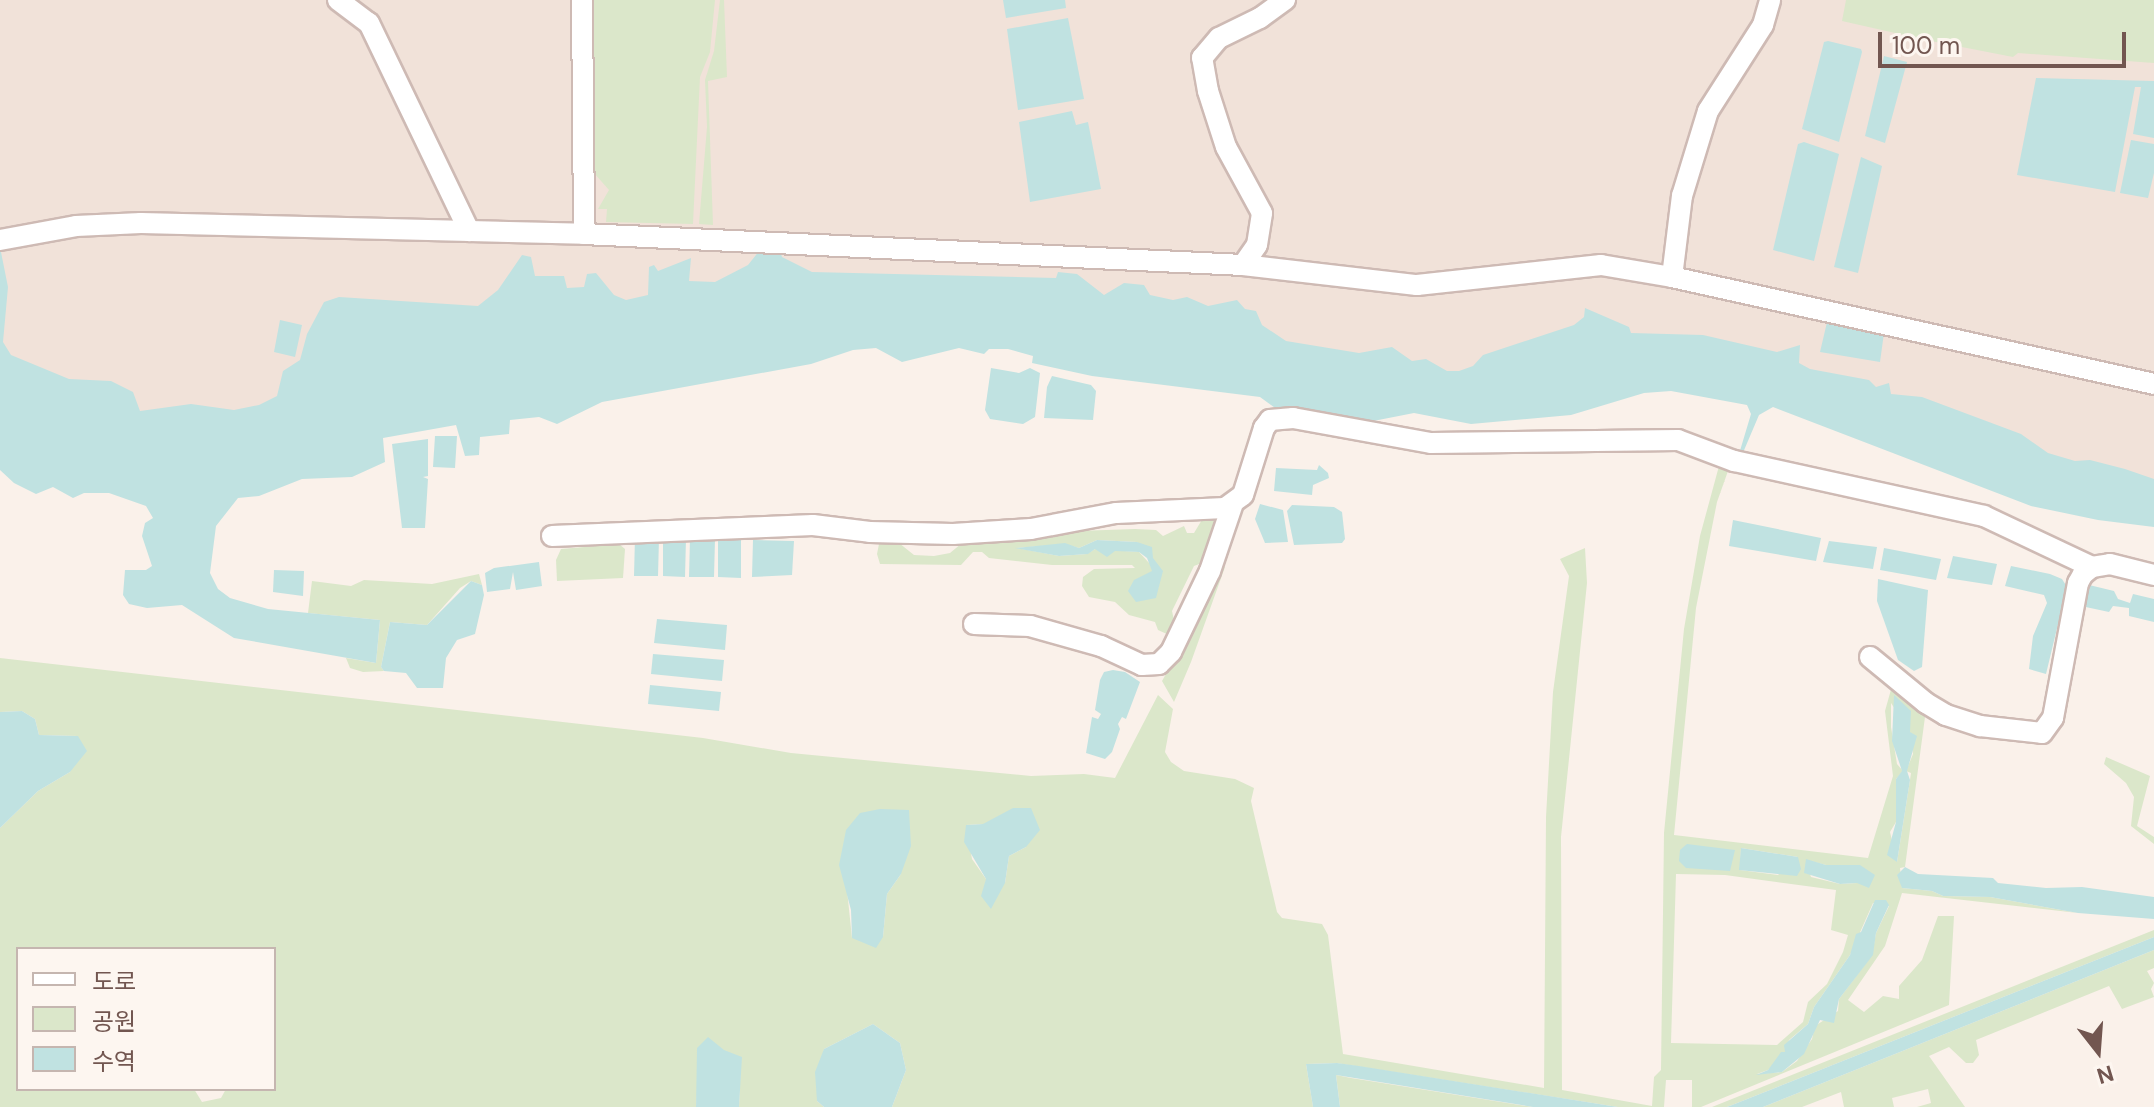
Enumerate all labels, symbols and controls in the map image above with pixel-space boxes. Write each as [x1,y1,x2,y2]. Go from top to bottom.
scale bar [1882,16,2130,66]
text: 100 m [1892,30,1960,61]
legend [16,947,276,1091]
text: 도로 [92,966,136,997]
text: 공원 [92,1006,136,1037]
north arrow [2058,1011,2138,1091]
text: 수역 [92,1046,136,1077]
text: N [2093,1058,2117,1091]

